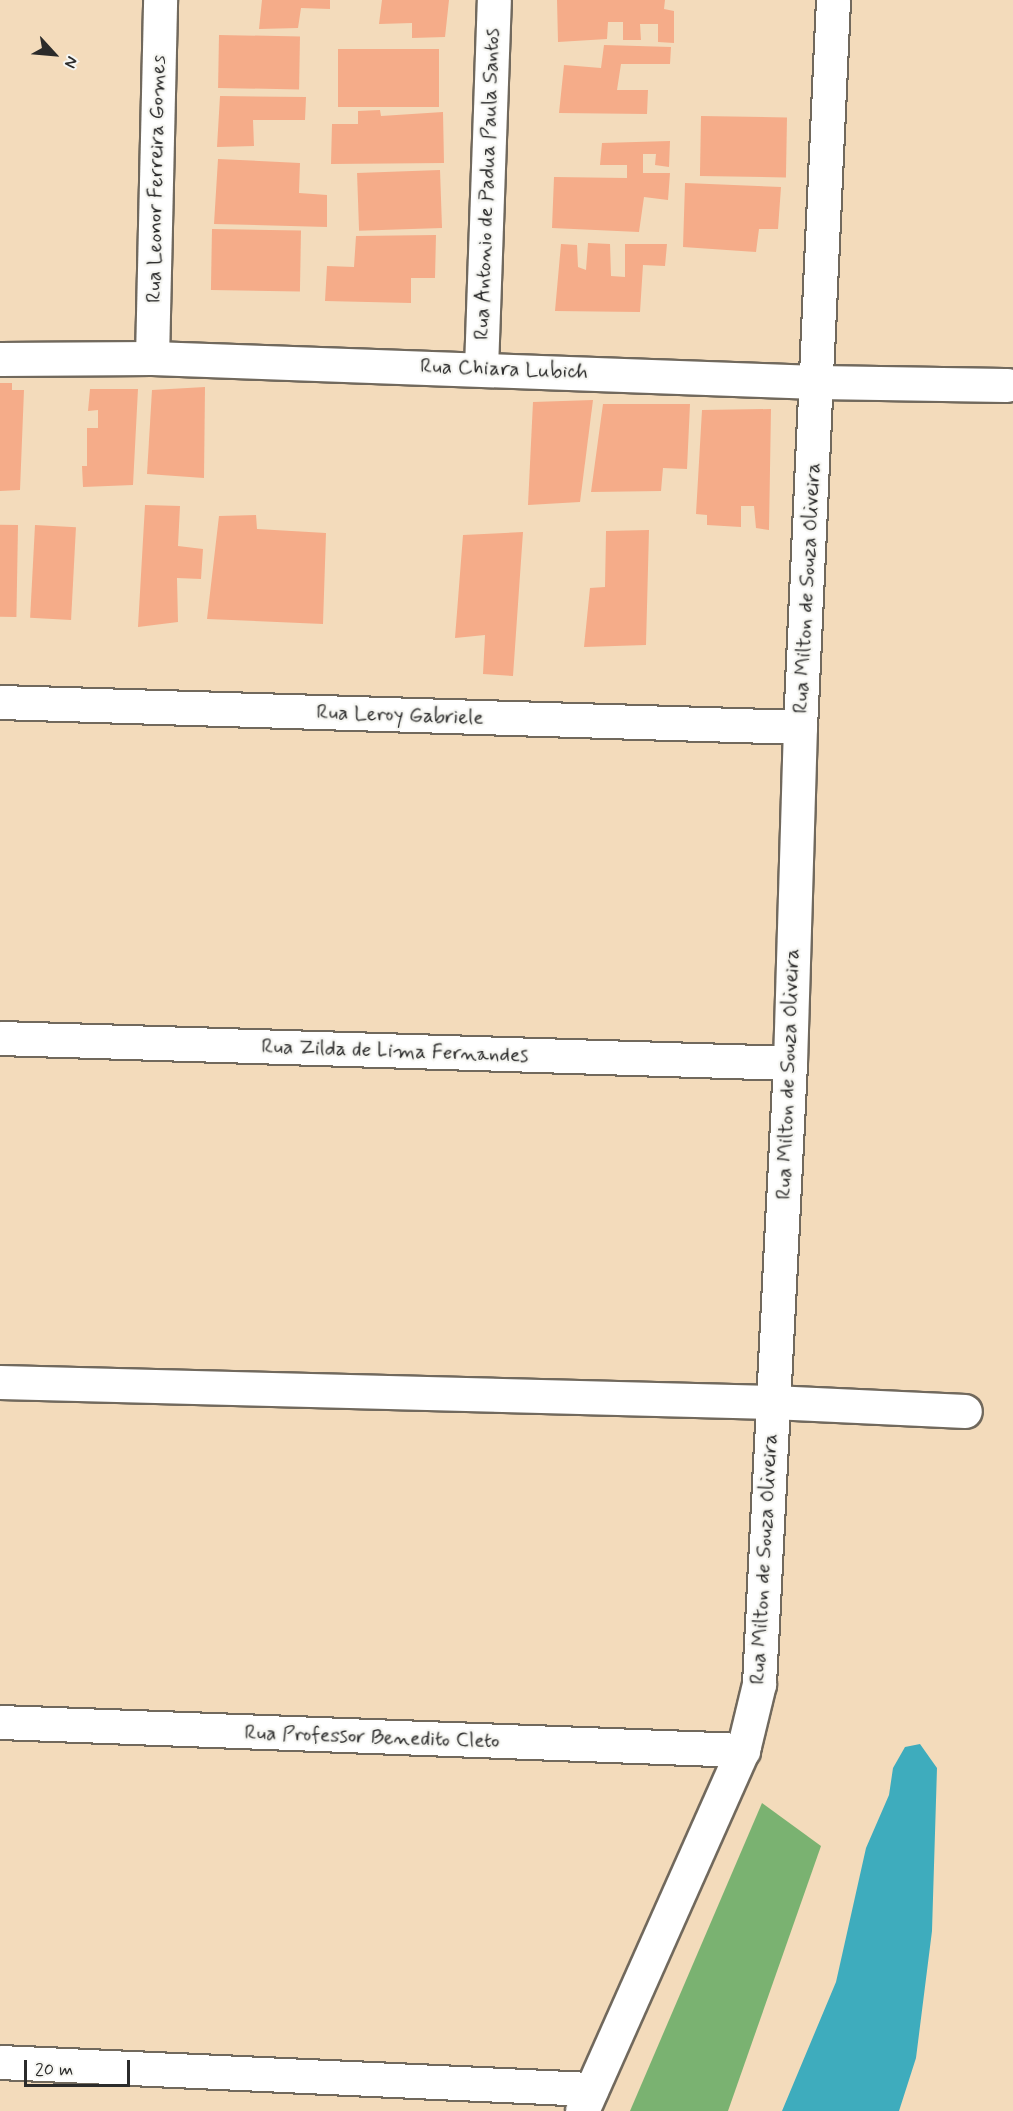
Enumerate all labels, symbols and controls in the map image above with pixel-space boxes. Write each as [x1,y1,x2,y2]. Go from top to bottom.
north arrow [24,24,84,84]
street label: Rua Antonio de Padua Paula Santos [469,28,505,340]
text: N [59,53,82,72]
street label: Rua Leonor Ferreira Gomes [141,57,171,301]
street label: Rua Chiara Lubich [421,354,587,384]
street label: Rua Milton de Souza Oliveira [788,461,826,715]
street label: Rua Leroy Gabriele [315,699,485,731]
street label: Rua Milton de Souza Oliveira [771,947,805,1201]
street label: Rua Zilda de Lima Fernandes [263,1034,527,1068]
street label: Rua Milton de Souza Oliveira [745,1432,783,1686]
street label: Rua Professor Benedito Cleto [241,1720,503,1754]
scale bar [27,2048,134,2086]
text: 20 m [35,2058,73,2082]

